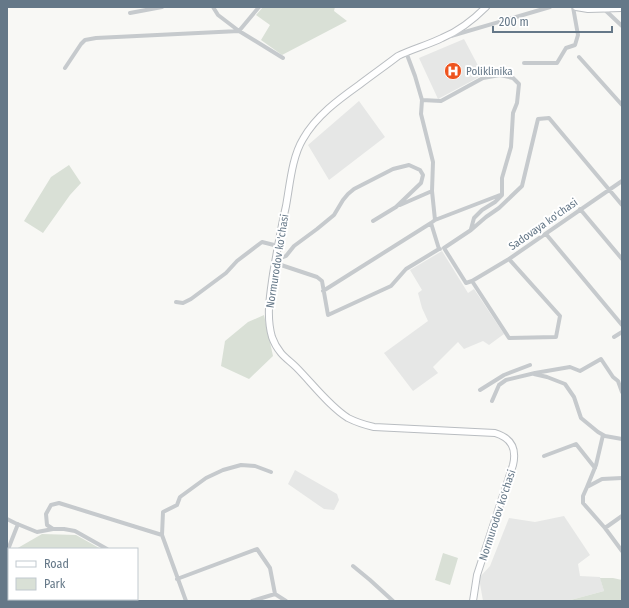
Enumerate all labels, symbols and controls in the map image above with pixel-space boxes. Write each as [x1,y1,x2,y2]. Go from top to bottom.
scale bar [493,8,612,34]
text: 200 m [499,15,529,29]
hospital icon: Poliklinika [443,61,463,81]
place label: Poliklinika [466,65,513,78]
street label: Sadovaya ko'chasi [506,196,580,253]
street label: Normurodov ko'chasi [264,213,291,309]
street label: Normurodov ko'chasi [477,468,518,562]
legend [8,548,138,600]
text: Road [44,557,69,571]
text: Park [44,577,66,591]

